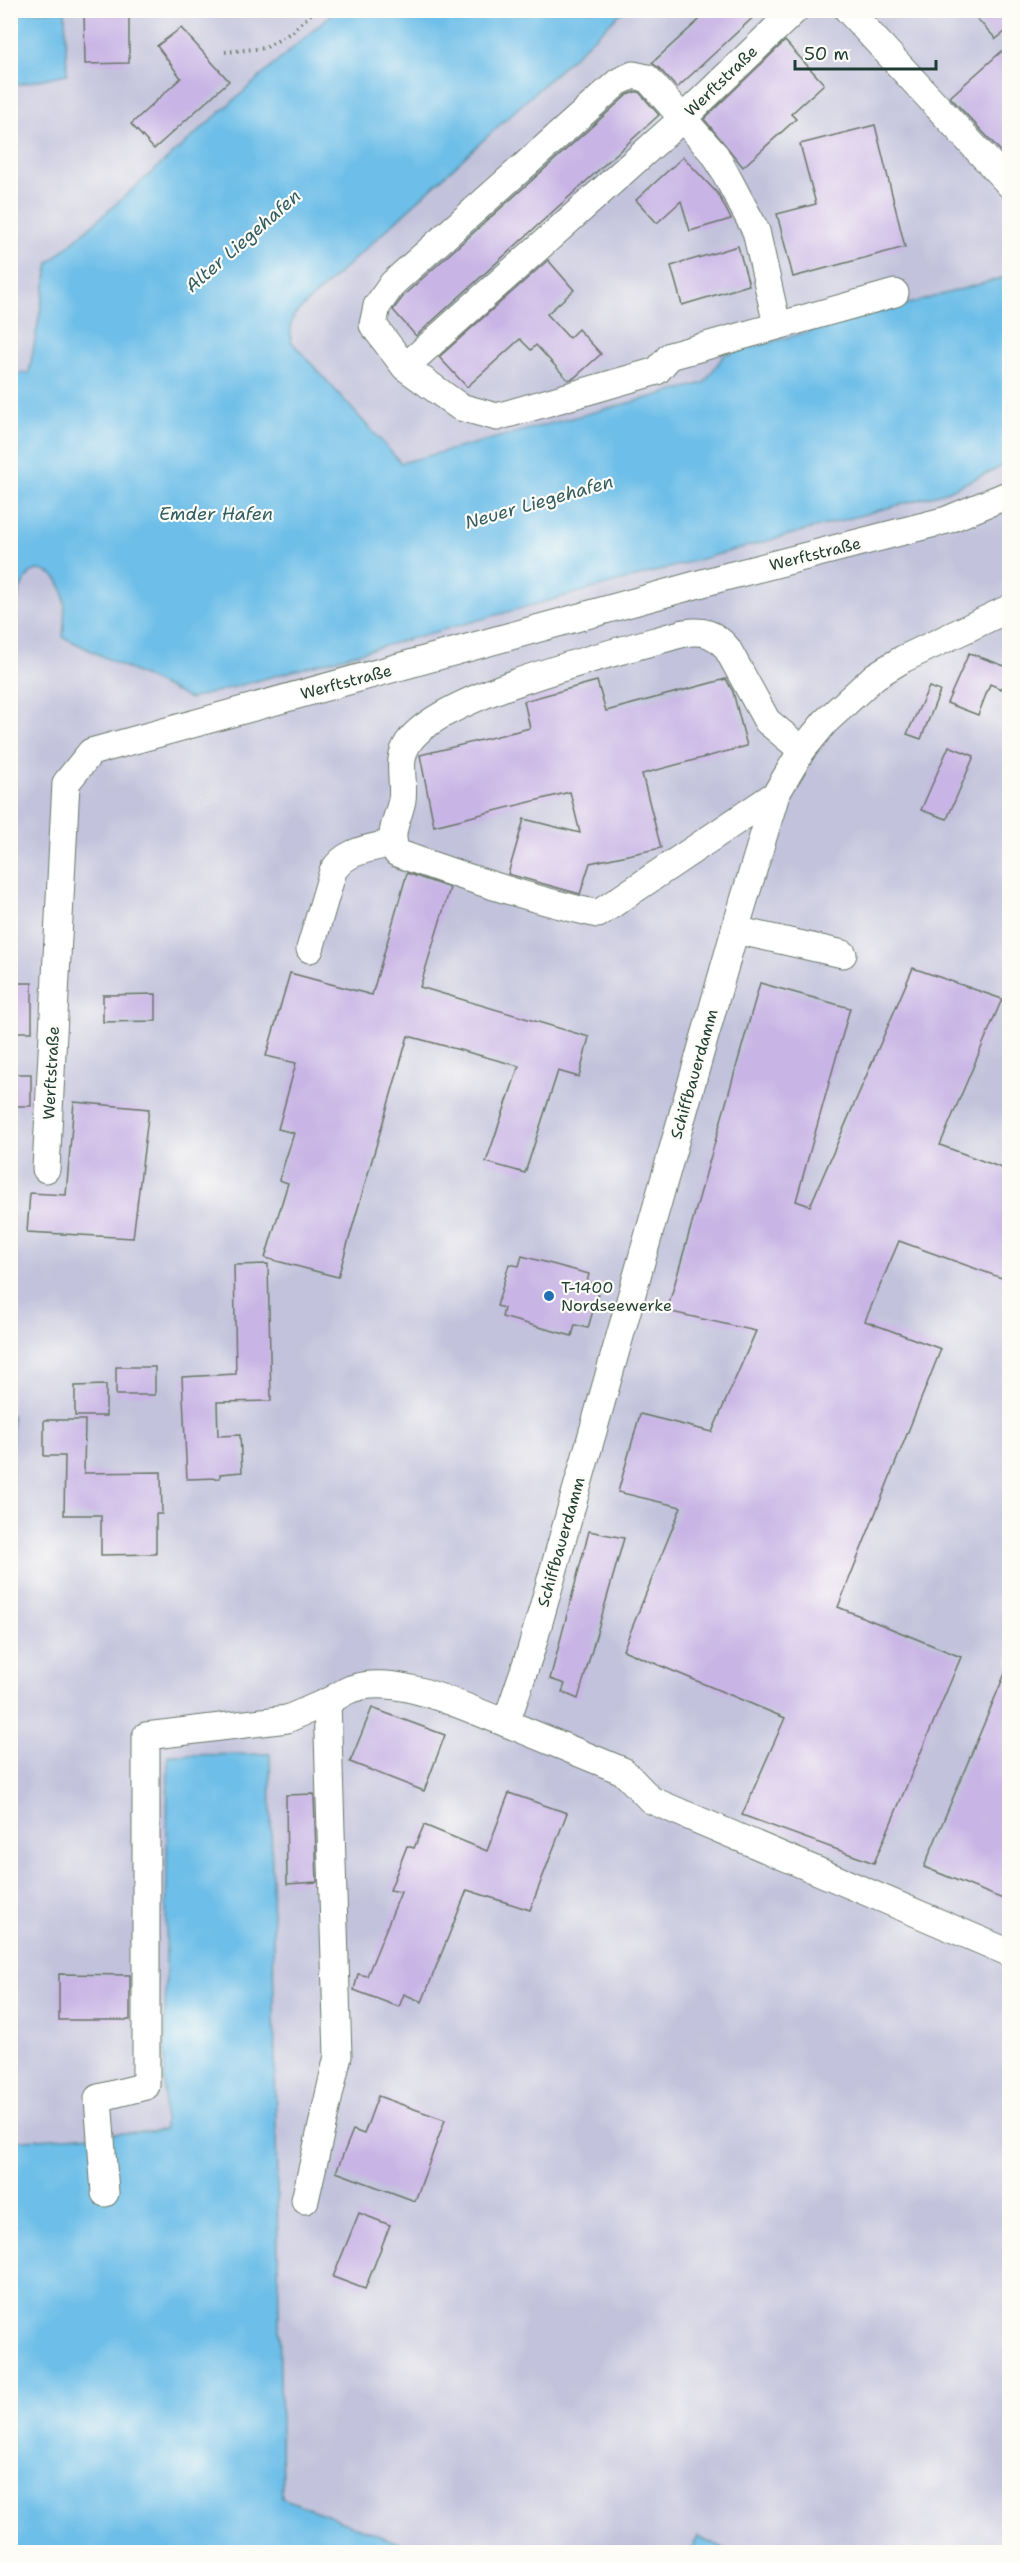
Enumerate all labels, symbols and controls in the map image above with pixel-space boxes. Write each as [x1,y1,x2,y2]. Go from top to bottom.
scale bar [795,33,936,71]
street label: Werftstraße [680,41,762,121]
text: 50 m [804,42,849,66]
water label: Alter Liegehafen [180,184,306,298]
water label: Neuer Liegehafen [462,469,616,535]
water label: Emder Hafen [159,502,273,526]
street label: Werftstraße [767,532,863,576]
street label: Werftstraße [298,660,394,704]
street label: Schiffbauerdamm [665,1006,723,1141]
street label: Werftstraße [38,1026,64,1120]
place label: T-1400 Nordseewerke [561,1277,672,1316]
marker: T-1400 Nordseewerke [542,1289,556,1303]
street label: Schiffbauerdamm [532,1474,590,1609]

